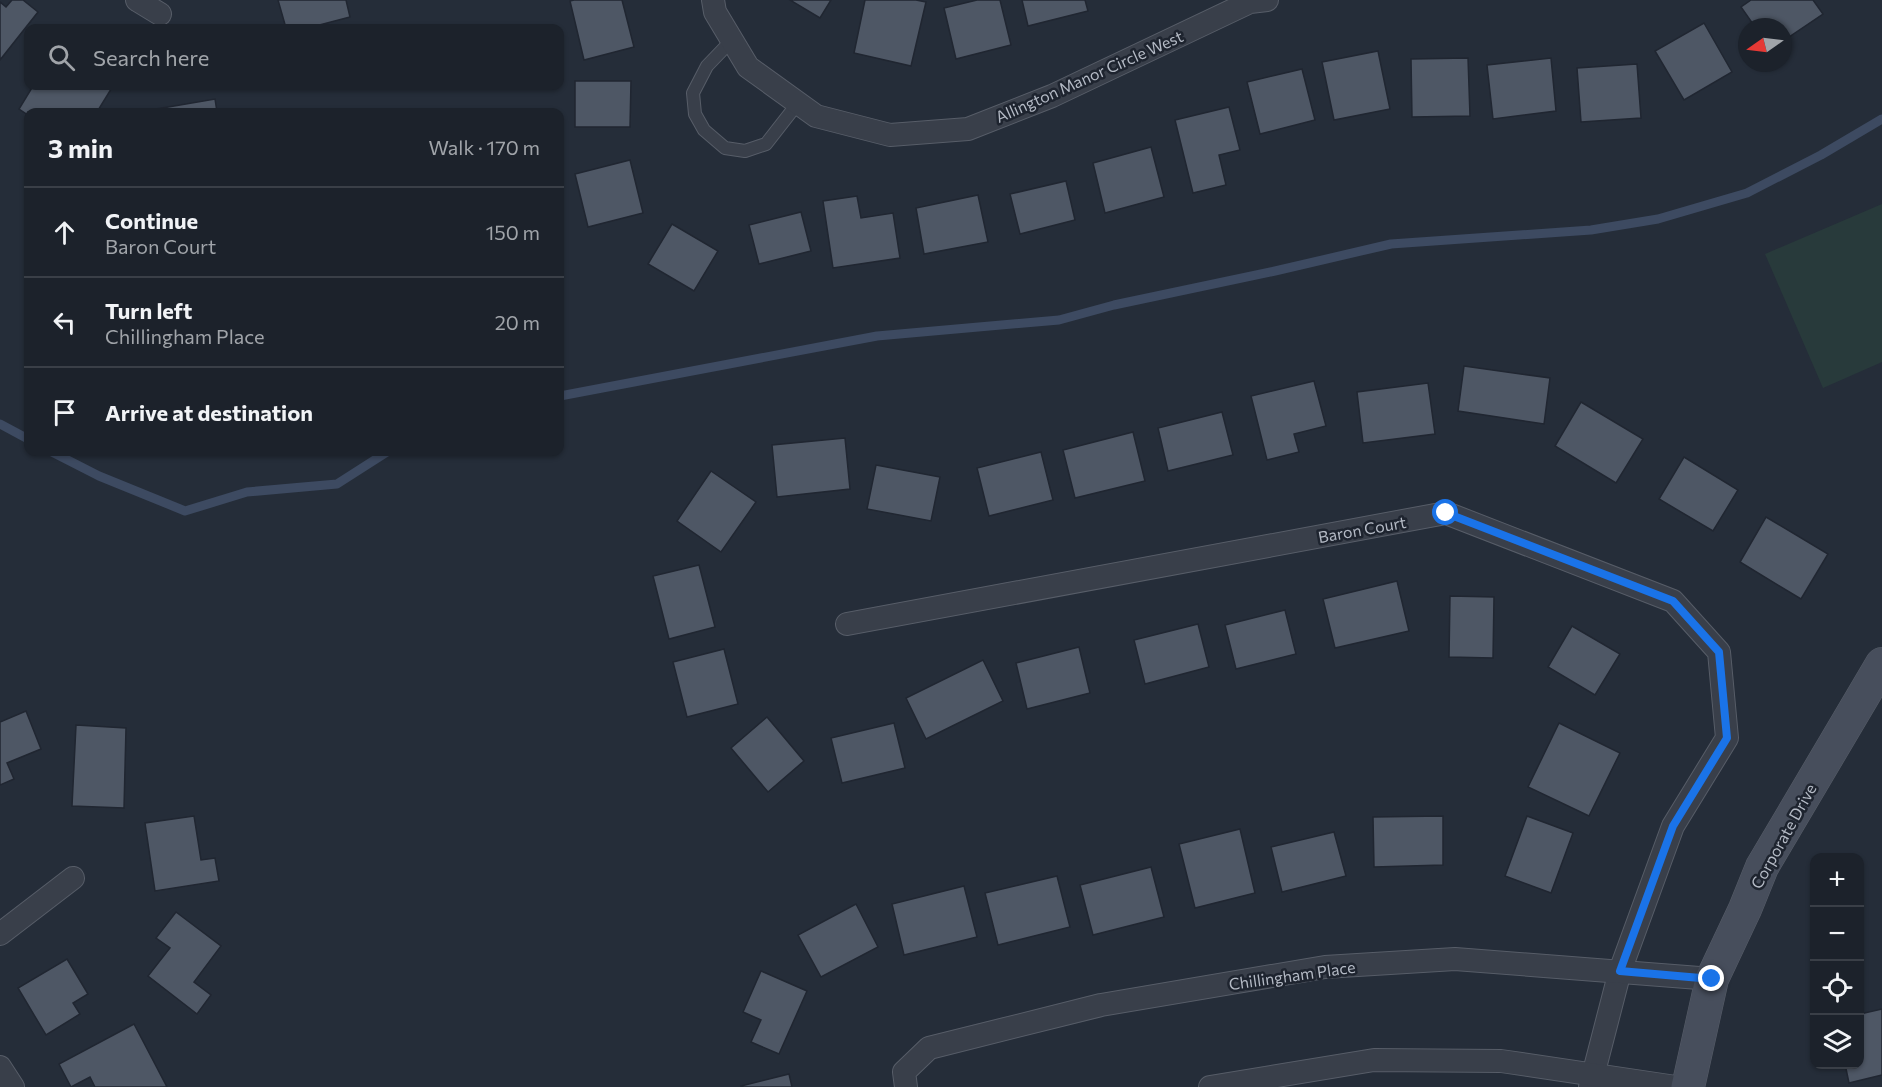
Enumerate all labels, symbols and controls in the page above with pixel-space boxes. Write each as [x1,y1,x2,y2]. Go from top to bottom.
north arrow [1738,18,1792,72]
search box [24,24,564,90]
street label: Allington Manor Circle West [992,26,1186,126]
icon: search [45,41,78,74]
text: Search here [93,44,209,71]
text: 3 min [48,132,113,163]
text: Walk · 170 m [429,135,540,159]
text: Continue [105,207,198,234]
icon: ahead [48,216,81,249]
text: 150 m [486,220,540,244]
text: Baron Court [105,234,216,258]
text: Turn left [105,297,192,324]
icon: left [48,306,81,339]
text: 20 m [495,310,540,334]
text: Chillingham Place [105,324,265,348]
icon: arrive [48,396,81,429]
text: Arrive at destination [105,399,313,426]
route start [1432,499,1458,525]
street label: Baron Court [1317,512,1408,546]
street label: Corporate Drive [1746,780,1820,892]
map controls [1810,853,1864,1069]
button: + [1810,853,1864,907]
button: − [1810,907,1864,961]
street label: Chillingham Place [1227,957,1357,993]
button: locate [1810,961,1864,1015]
route end [1698,965,1724,991]
button: layers [1810,1015,1864,1069]

